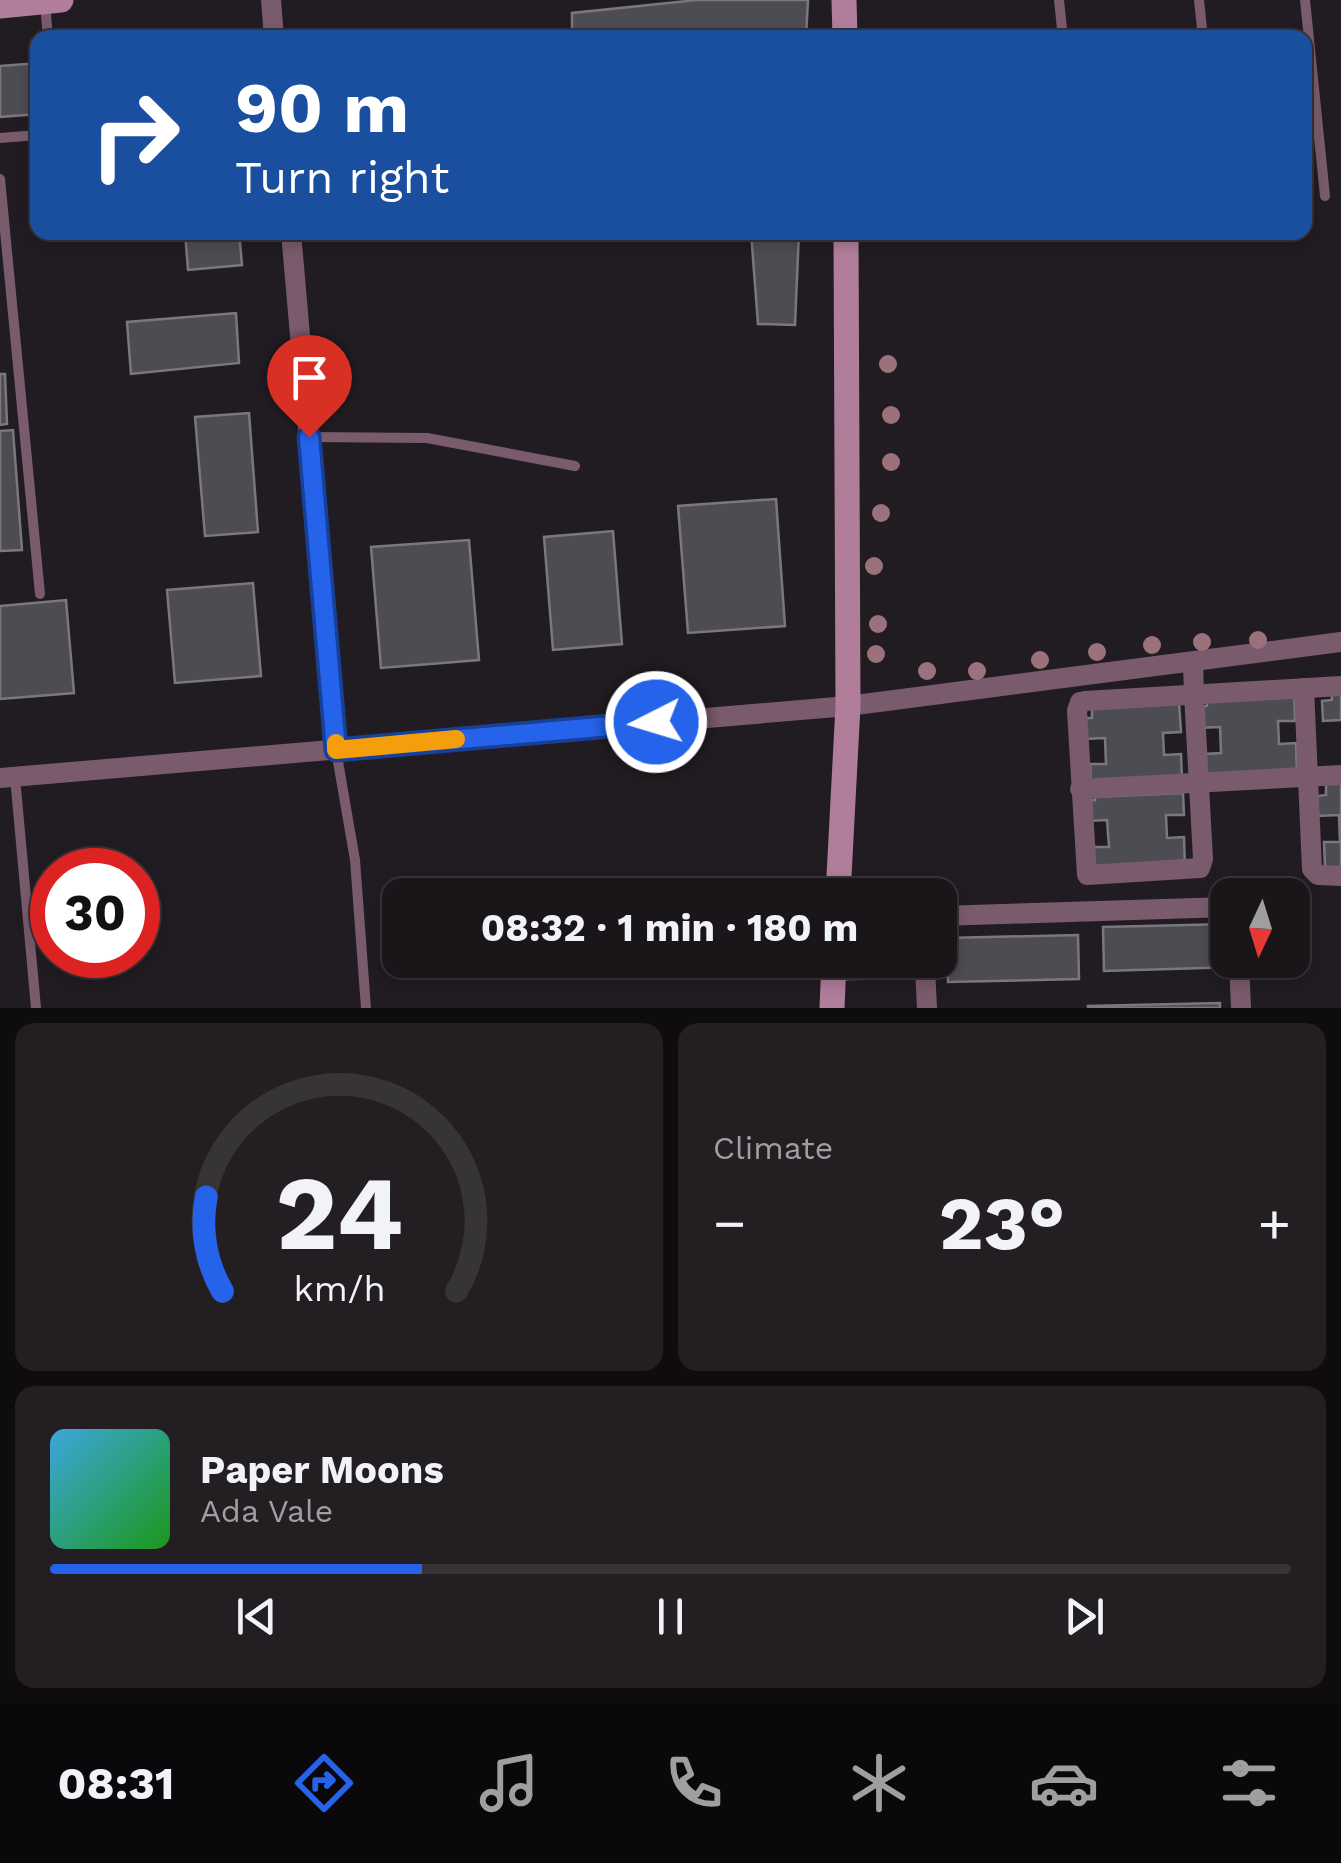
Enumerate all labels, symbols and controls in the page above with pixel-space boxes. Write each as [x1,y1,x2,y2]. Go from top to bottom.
text: 90 m [235,67,409,149]
icon: right [70,70,200,200]
text: Turn right [235,151,449,204]
pin [267,335,352,438]
icon: arrive [282,350,337,405]
position arrow [604,670,708,774]
speed limit sign: 30 [30,848,160,978]
north arrow [1210,878,1310,978]
map controls [1210,878,1310,978]
text: 08:32 · 1 min · 180 m [481,906,858,950]
text: Climate [713,1129,833,1167]
text: 24 [275,1152,403,1274]
text: 23° [939,1179,1065,1267]
text: − [713,1191,746,1255]
text: + [1258,1191,1291,1255]
text: km/h [293,1268,385,1310]
text: Paper Moons [200,1448,444,1492]
text: Ada Vale [200,1492,333,1530]
icon: previous [229,1589,284,1644]
icon: pause [643,1589,698,1644]
icon: next [1057,1589,1112,1644]
icon: directions [289,1748,359,1818]
icon: music [474,1748,544,1818]
icon: phone [659,1748,729,1818]
icon: climate [844,1748,914,1818]
icon: car [1029,1748,1099,1818]
icon: filters [1214,1748,1284,1818]
text: 08:31 [57,1757,174,1810]

